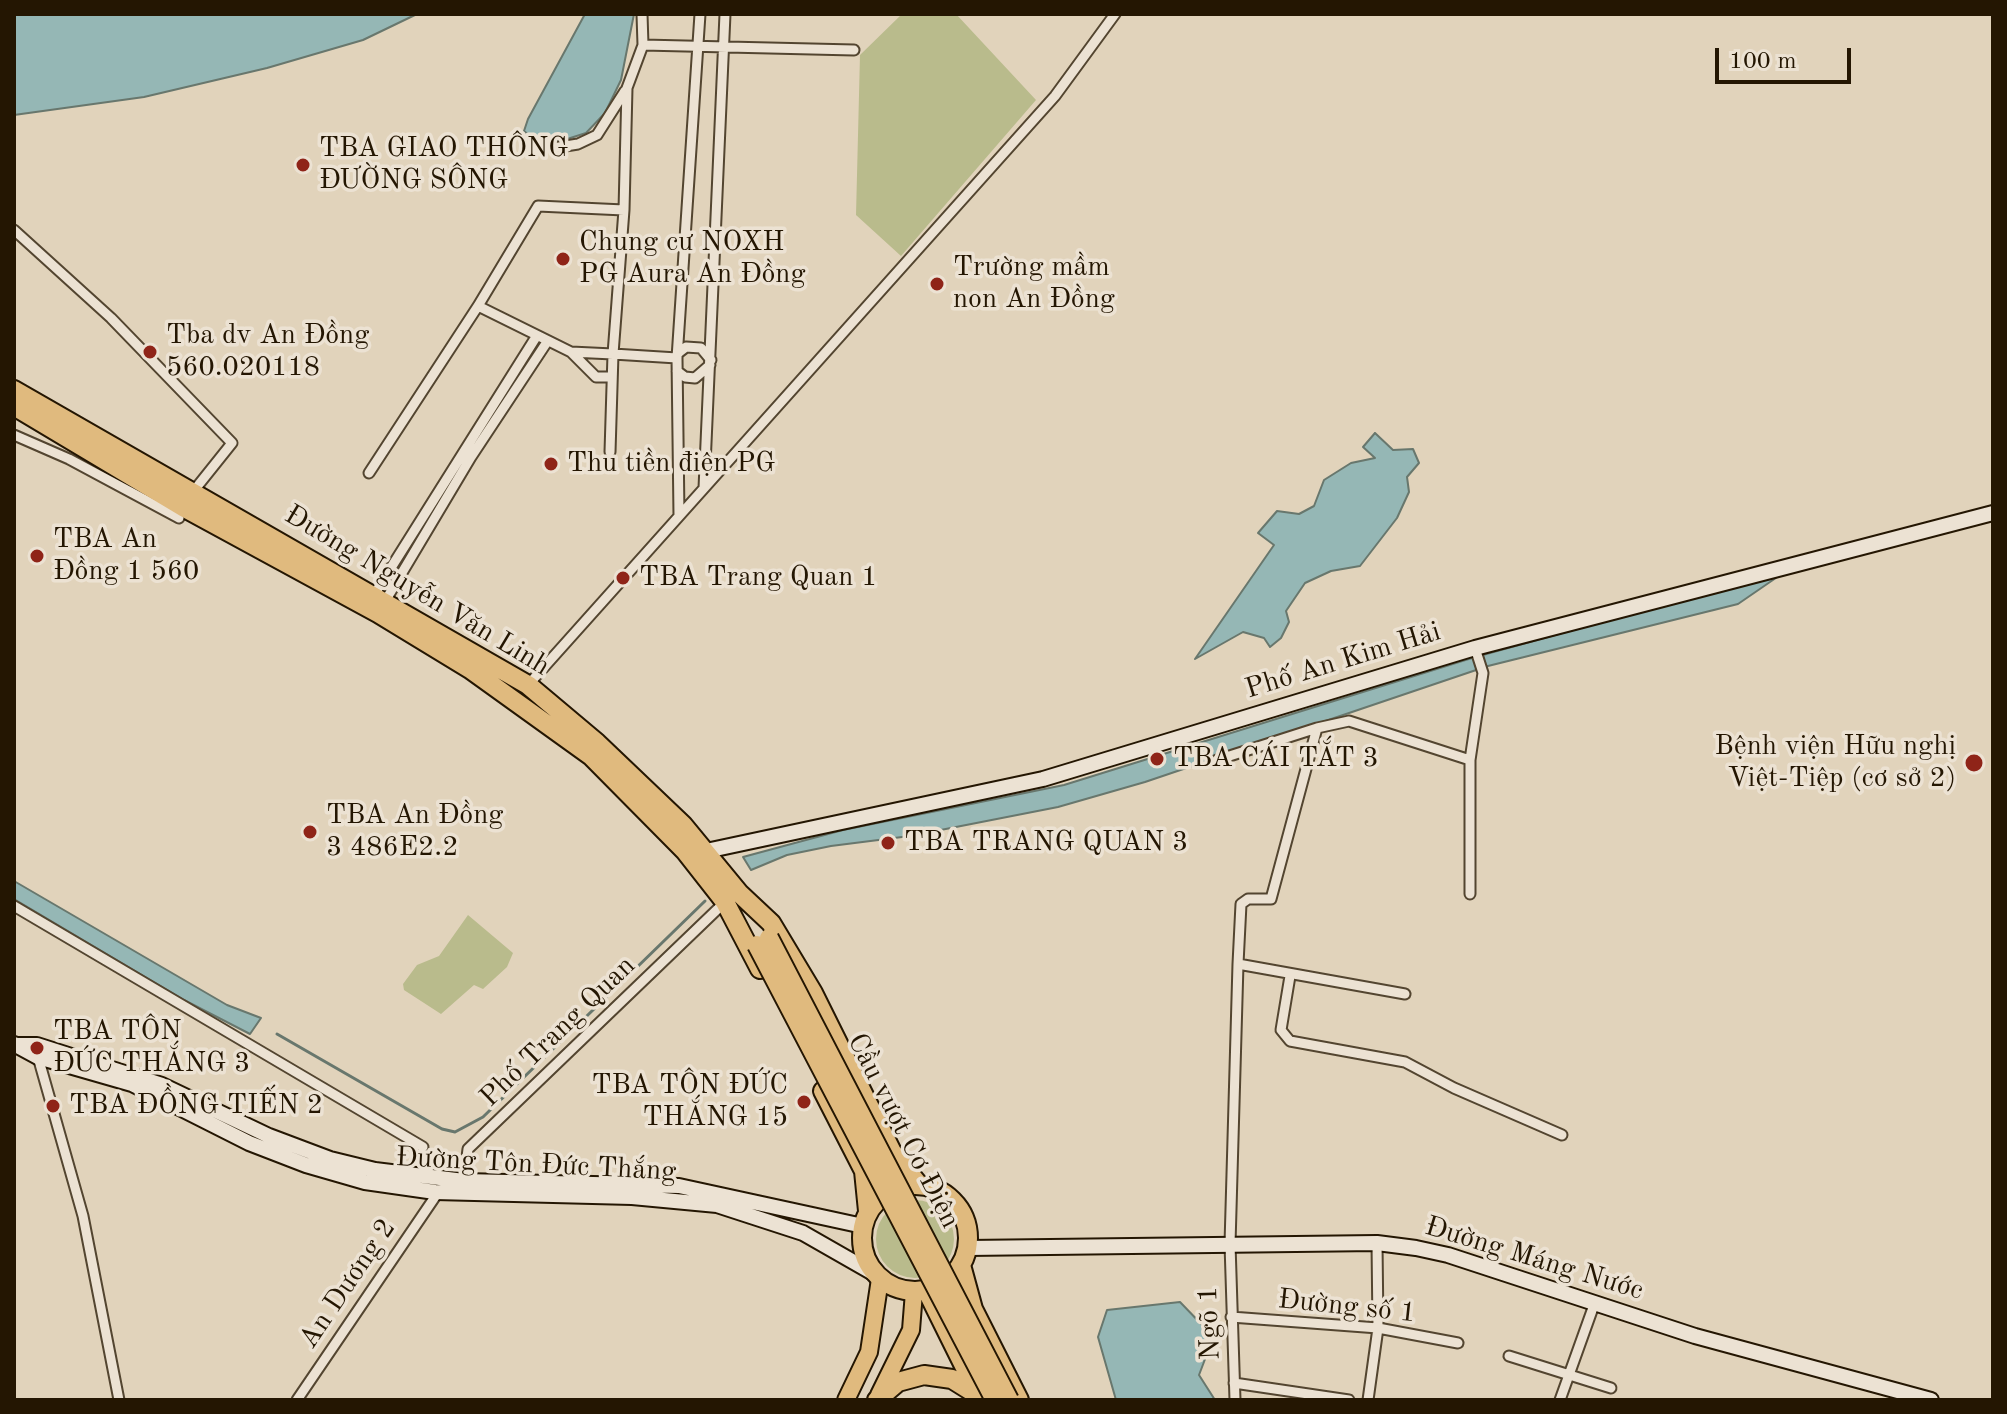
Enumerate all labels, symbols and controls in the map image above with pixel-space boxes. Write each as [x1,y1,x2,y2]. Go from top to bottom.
scale bar [1719,32,1855,82]
text: 100 m [1729,50,1797,74]
place label: TBA GIAO THÔNG ĐƯỜNG SÔNG [319,132,568,198]
marker: TBA GIAO THÔNG ĐƯỜNG SÔNG [294,156,312,174]
place label: Chung cư NOXH PG Aura An Đồng [579,226,806,292]
marker: Chung cư NOXH PG Aura An Đồng [554,250,572,268]
place label: Trường mầm non An Đồng [953,251,1115,317]
marker: Trường mầm non An Đồng [928,275,946,293]
place label: Tba dv An Đồng 560.020118 [166,319,369,385]
marker: Tba dv An Đồng 560.020118 [141,343,159,361]
place label: Thu tiền điện PG [567,447,775,481]
marker: Thu tiền điện PG [542,455,560,473]
street label: Đường Nguyễn Văn Linh [278,498,556,684]
place label: TBA An Đồng 1 560 [53,523,199,589]
marker: TBA An Đồng 1 560 [28,547,46,565]
place label: TBA Trang Quan 1 [639,561,877,595]
marker: TBA Trang Quan 1 [614,569,632,587]
street label: Phố An Kim Hải [1241,615,1445,707]
place label: Bệnh viện Hữu nghị Việt-Tiệp (cơ sở 2) [1715,730,1956,796]
place label: TBA CÁI TẮT 3 [1173,742,1379,776]
marker: TBA CÁI TẮT 3 [1148,750,1166,768]
marker: Bệnh viện Hữu nghị Việt-Tiệp (cơ sở 2) [1963,752,1985,774]
place label: TBA An Đồng 3 486E2.2 [326,799,503,865]
marker: TBA An Đồng 3 486E2.2 [301,823,319,841]
place label: TBA TRANG QUAN 3 [904,826,1188,860]
marker: TBA TRANG QUAN 3 [879,834,897,852]
street label: Phố Trang Quan [473,949,643,1115]
place label: TBA TÔN ĐỨC THẮNG 3 [53,1015,250,1081]
street label: Cầu vượt Cơ Điện [839,1028,967,1234]
marker: TBA TÔN ĐỨC THẮNG 3 [28,1039,46,1057]
place label: TBA TÔN ĐỨC THẮNG 15 [591,1069,788,1135]
place label: TBA ĐỒNG TIẾN 2 [69,1089,323,1123]
marker: TBA TÔN ĐỨC THẮNG 15 [795,1093,813,1111]
marker: TBA ĐỒNG TIẾN 2 [44,1097,62,1115]
street label: Đường Tôn Đức Thắng [395,1141,677,1189]
street label: Đường Máng Nước [1421,1210,1647,1308]
street label: An Dương 2 [292,1213,404,1355]
street label: Đường số 1 [1276,1283,1418,1331]
street label: Ngõ 1 [1192,1285,1228,1361]

